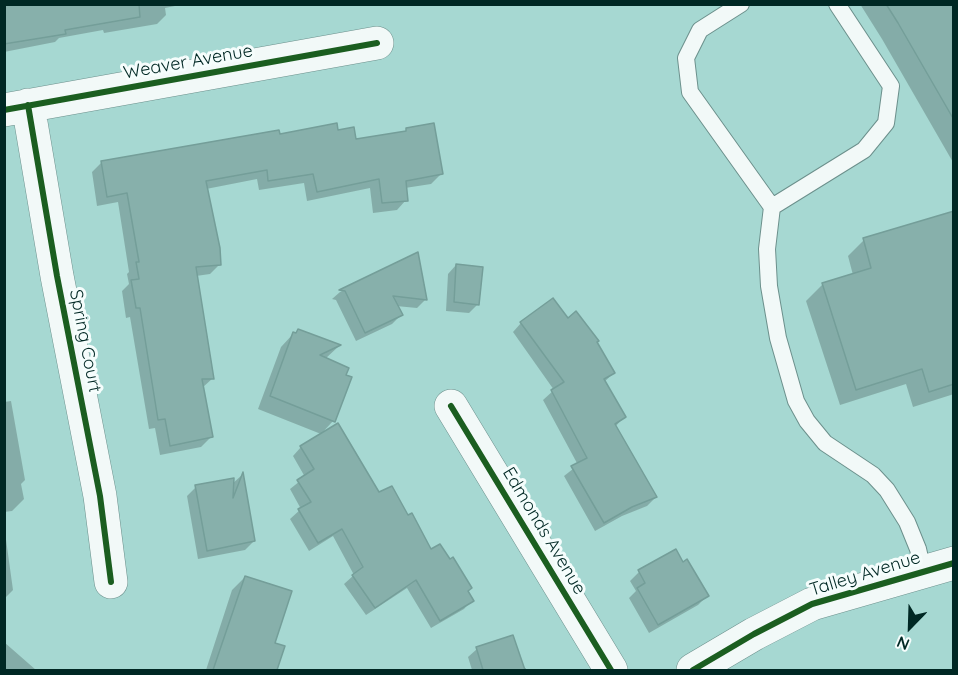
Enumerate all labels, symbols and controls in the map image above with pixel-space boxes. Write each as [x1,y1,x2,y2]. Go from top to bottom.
street label: Weaver Avenue [122,40,254,84]
street label: Spring Court [64,288,106,394]
street label: Edmonds Avenue [498,463,590,599]
street label: Talley Avenue [807,547,923,601]
north arrow [880,597,940,657]
text: N [894,632,912,655]

